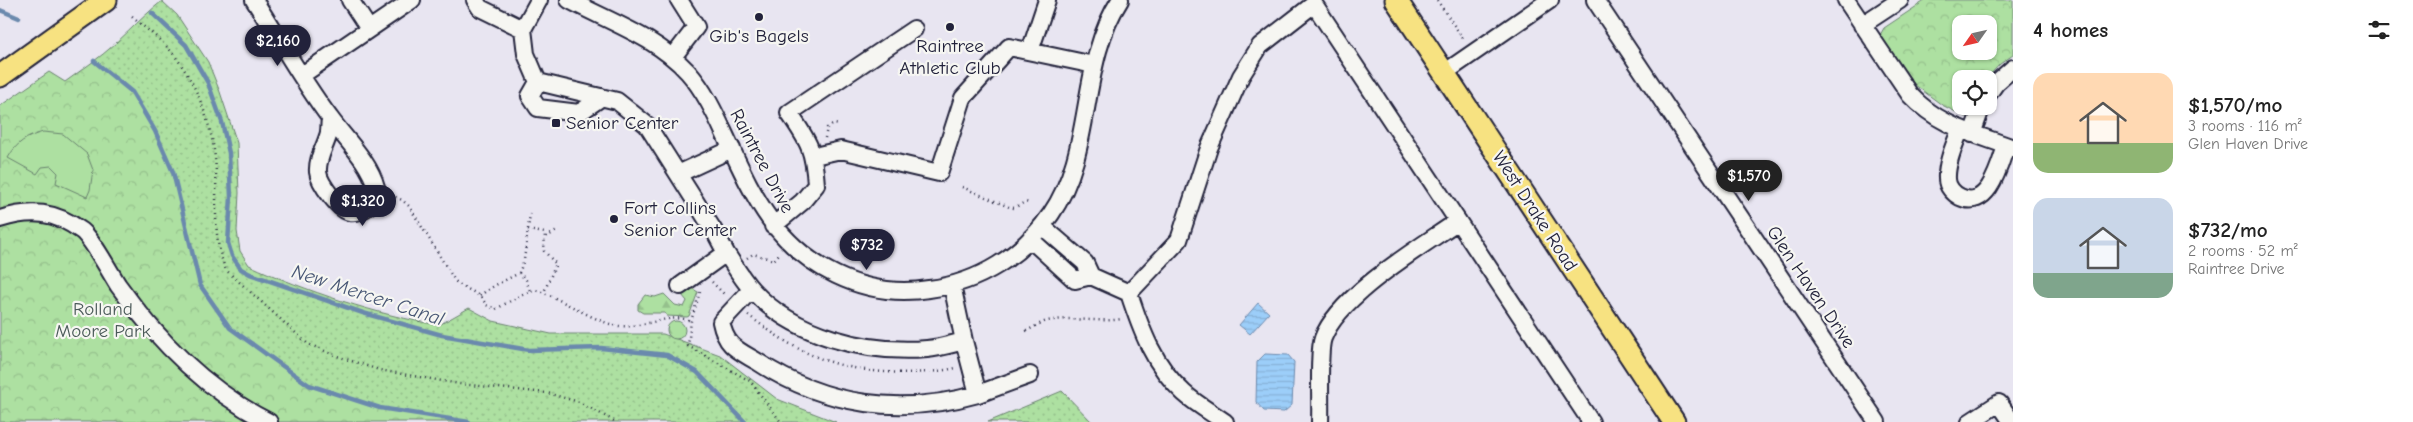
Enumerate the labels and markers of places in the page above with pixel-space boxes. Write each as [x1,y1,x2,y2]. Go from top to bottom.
marker: Gib's Bagels [753,11,765,23]
marker: Raintree Athletic Club [944,21,956,33]
pin: $2,160 [237,24,319,67]
place label: Gib's Bagels [709,25,809,47]
place label: Raintree Athletic Club [899,35,1001,79]
place label: Senior Center [566,112,679,134]
marker: Senior Center [550,117,562,129]
pin: $1,570 [1708,160,1790,202]
pin: $1,320 [322,184,404,227]
place label: Fort Collins Senior Center [624,197,737,241]
marker: Fort Collins Senior Center [608,213,620,225]
pin: $732 [837,228,897,271]

